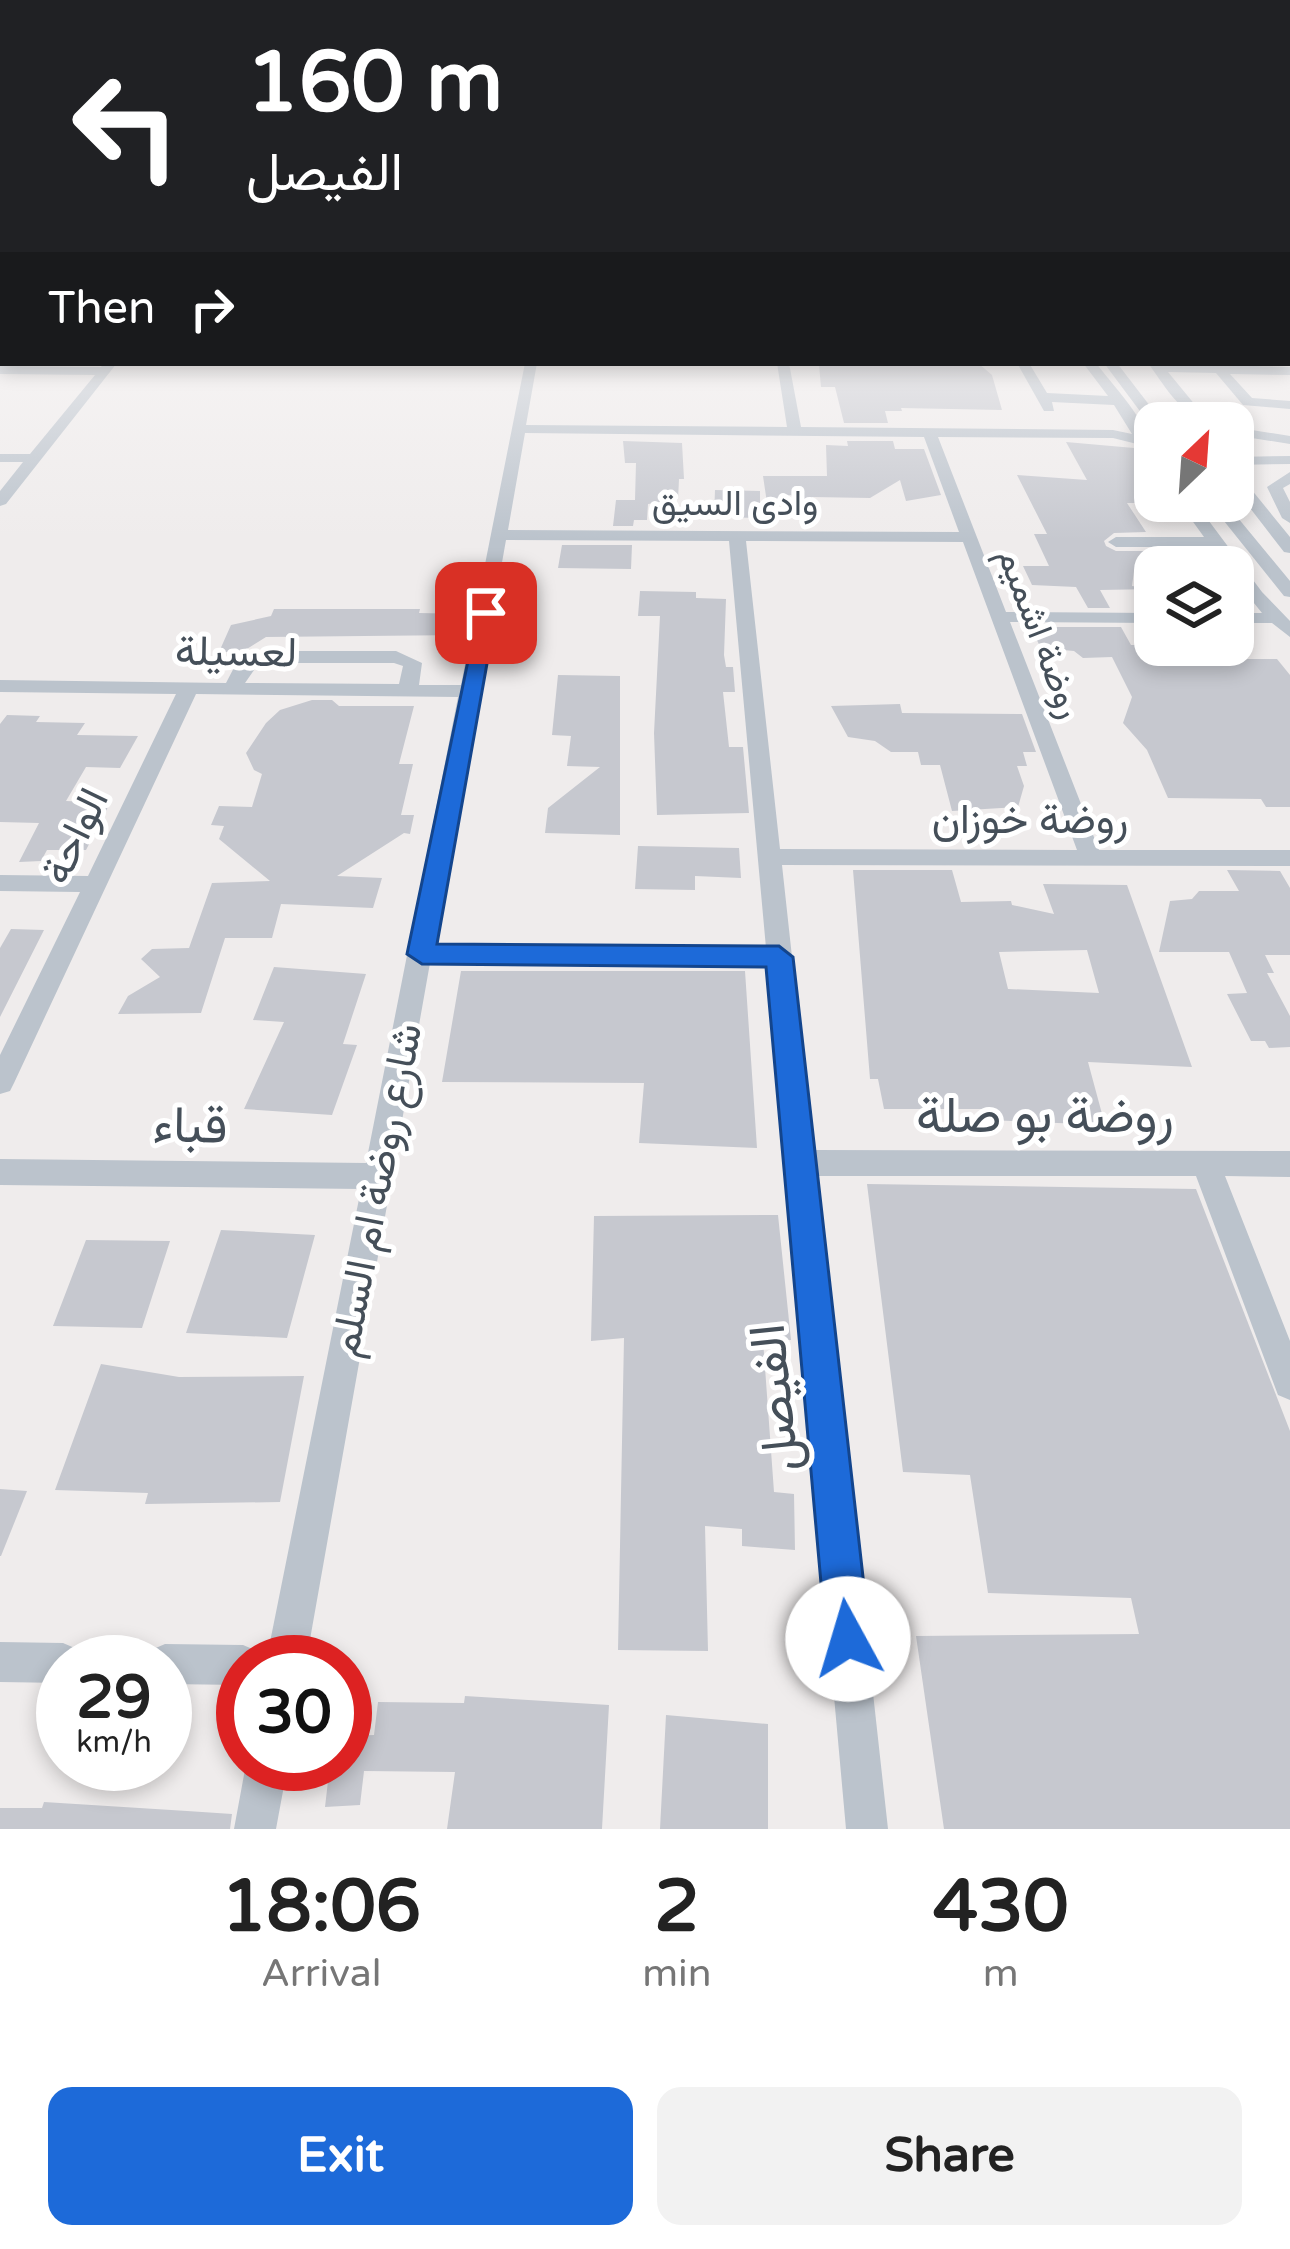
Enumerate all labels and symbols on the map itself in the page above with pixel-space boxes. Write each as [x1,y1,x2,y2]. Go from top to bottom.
north arrow [1134,402,1254,522]
street label: وادى السيق [652,482,818,525]
street label: روضة اشميم [987,542,1092,725]
pin [435,562,537,664]
street label: لعسيلة [175,625,297,679]
street label: الواحة [30,780,120,892]
street label: روضة خوزان [932,794,1128,845]
street label: شارع روضة ام السلم [319,1019,435,1361]
street label: روضة بو صلة [916,1085,1174,1147]
street label: قباء [152,1094,228,1158]
street label: الفيصل [736,1321,814,1475]
position arrow [785,1576,911,1702]
speed limit sign: 30 [216,1635,372,1791]

